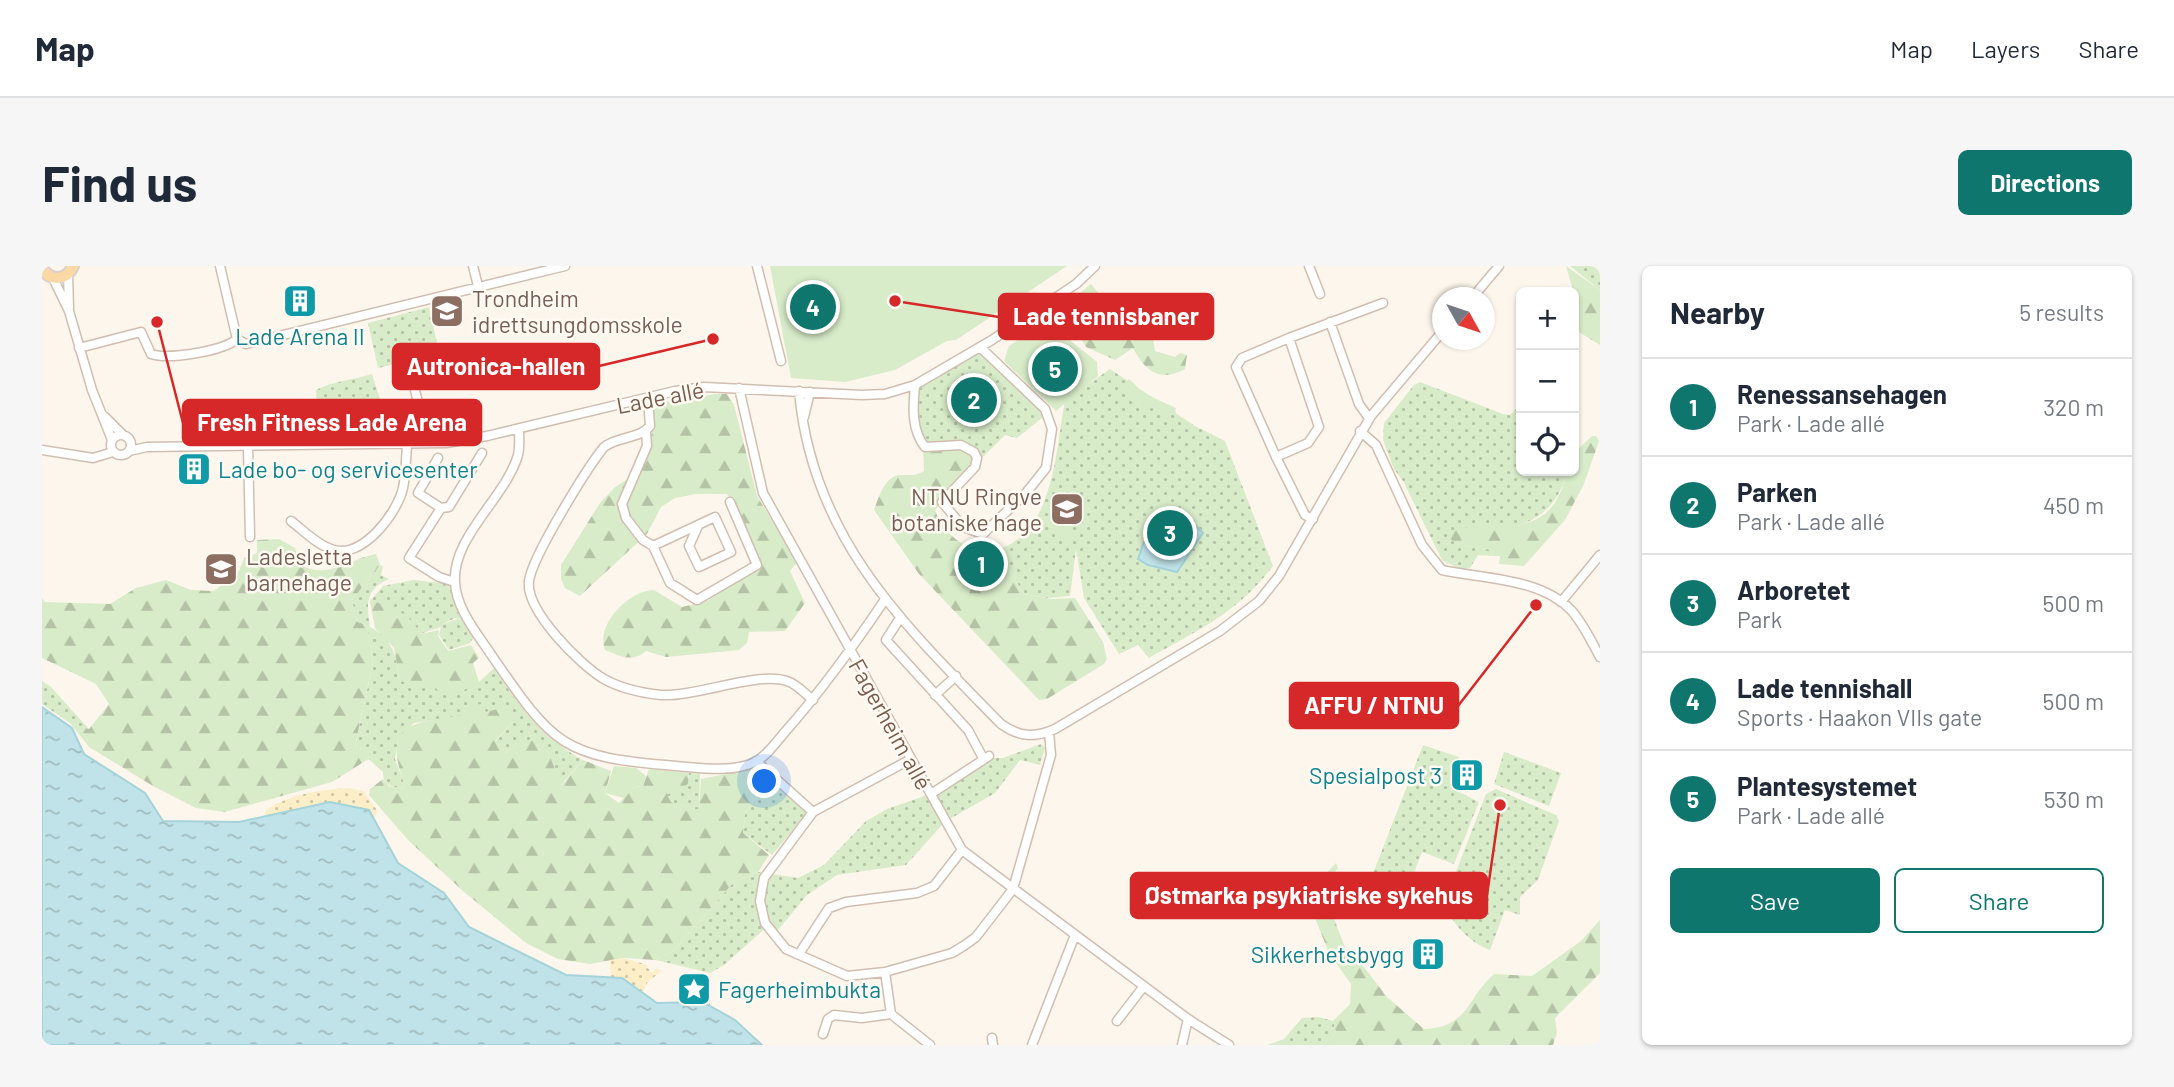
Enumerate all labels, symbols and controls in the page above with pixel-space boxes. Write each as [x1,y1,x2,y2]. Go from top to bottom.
text: Map [35,28,95,68]
text: Map [1890,34,1933,63]
text: Layers [1971,34,2040,63]
text: Share [2078,34,2139,63]
button: Directions [1958,150,2132,215]
text: Find us [42,153,197,212]
pin: 4 [790,281,836,333]
building icon: Lade Arena II [281,282,319,320]
place label: Trondheim idrettsungdomsskole [472,284,683,338]
north arrow [1432,287,1495,350]
map controls [1516,287,1579,476]
button: + [1516,287,1579,350]
school or university icon: Trondheim idrettsungdomsskole [428,292,466,330]
callout: Lade tennisbaner [999,294,1213,339]
text: Nearby [1670,294,1765,330]
text: 5 results [2019,298,2104,326]
text: Lade tennisbaner [1013,301,1199,330]
place label: Lade Arena II [235,322,365,350]
pin: 5 [1032,343,1078,395]
callout: Autronica-hallen [393,344,599,389]
button: − [1516,350,1579,413]
text: Autronica-hallen [407,351,585,380]
pin: 2 [951,374,997,426]
street label: Lade allé [614,375,706,419]
text: Renessansehagen [1737,378,1947,409]
text: 1 [1689,393,1697,421]
text: 320 m [2043,393,2104,421]
callout: Fresh Fitness Lade Arena [183,400,481,445]
text: Fresh Fitness Lade Arena [197,407,467,436]
text: Park · Lade allé [1737,409,1885,437]
button: locate [1516,413,1579,476]
building icon: Lade bo- og servicesenter [175,450,213,488]
place label: Lade bo- og servicesenter [218,455,478,483]
text: Parken [1737,476,1817,507]
place label: NTNU Ringve botaniske hage [891,482,1042,536]
school or university icon: NTNU Ringve botaniske hage [1048,490,1086,528]
text: 2 [1687,491,1699,519]
text: 450 m [2043,491,2104,519]
pin: 3 [1147,507,1193,559]
text: Park · Lade allé [1737,507,1885,535]
pin: 1 [958,538,1004,590]
place label: Ladesletta barnehage [246,542,352,596]
school or university icon: Ladesletta barnehage [202,550,240,588]
text: Arboretet [1737,574,1851,605]
text: 3 [1687,589,1699,617]
text: 500 m [2043,589,2104,617]
text: Park [1737,605,1782,633]
street label: Fagerheim allé [843,654,939,794]
text: Lade tennishall [1737,672,1912,703]
callout: AFFU / NTNU [1290,683,1458,728]
text: 4 [1686,687,1700,715]
text: 500 m [2043,687,2104,715]
text: AFFU / NTNU [1304,690,1444,719]
text: Sports · Haakon VIIs gate [1737,703,1982,731]
building icon: Spesialpost 3 [1448,756,1486,794]
place label: Spesialpost 3 [1309,761,1442,789]
your location [747,764,781,798]
text: Plantesystemet [1737,770,1917,801]
text: 5 [1687,785,1699,813]
text: 530 m [2044,785,2104,813]
text: Park · Lade allé [1737,801,1885,829]
button: Save [1670,868,1880,933]
button: Share [1894,868,2104,933]
callout: Østmarka psykiatriske sykehus [1131,873,1487,918]
text: Østmarka psykiatriske sykehus [1145,880,1473,909]
building icon: Sikkerhetsbygg [1409,935,1447,973]
place label: Sikkerhetsbygg [1251,940,1404,968]
place icon: Fagerheimbukta [675,970,713,1008]
place label: Fagerheimbukta [718,975,881,1003]

